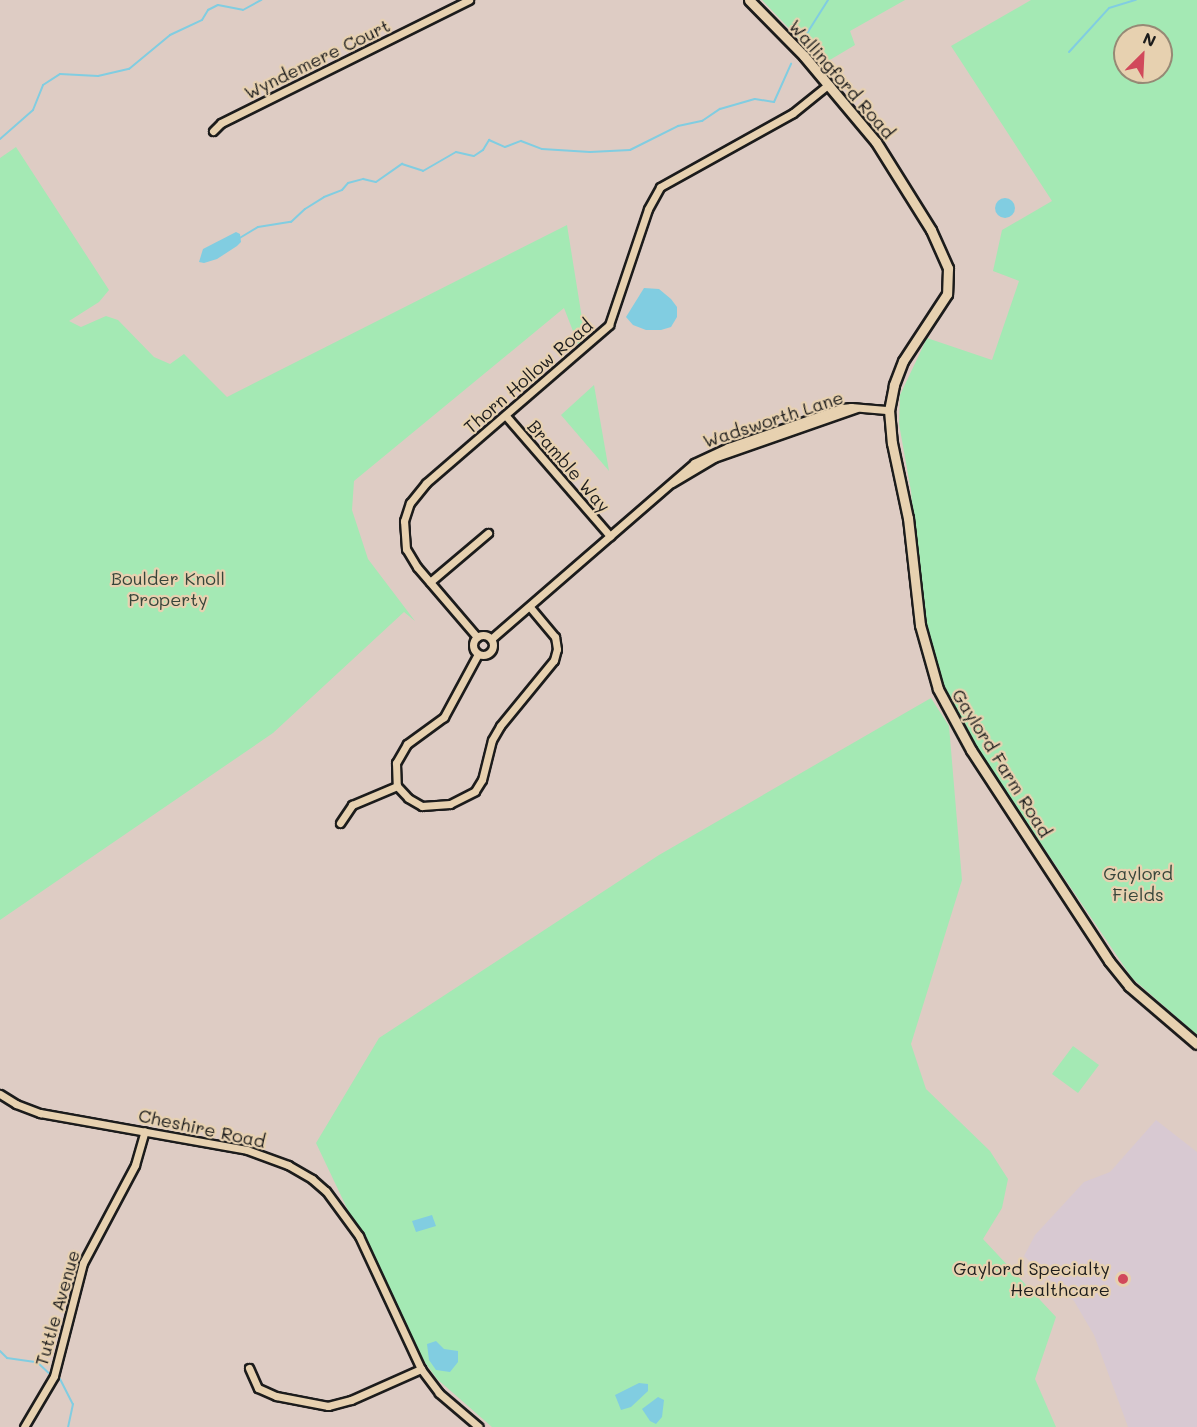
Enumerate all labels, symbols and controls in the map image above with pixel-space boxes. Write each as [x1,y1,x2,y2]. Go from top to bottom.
street label: Wyndemere Court [241,14,393,104]
street label: Wallingford Road [784,15,900,143]
north arrow [1113,24,1173,84]
text: N [1140,27,1160,51]
street label: Thorn Hollow Road [459,314,597,438]
street label: Wadsworth Lane [700,386,846,452]
street label: Bramble Way [523,415,615,517]
park label: Boulder Knoll Property [111,568,225,610]
street label: Gaylord Farm Road [948,685,1056,841]
park label: Gaylord Fields [1103,863,1173,906]
street label: Cheshire Road [137,1104,267,1152]
street label: Tuttle Avenue [30,1248,84,1368]
place label: Gaylord Specialty Healthcare [953,1258,1110,1300]
marker: Gaylord Specialty Healthcare [1114,1270,1132,1288]

